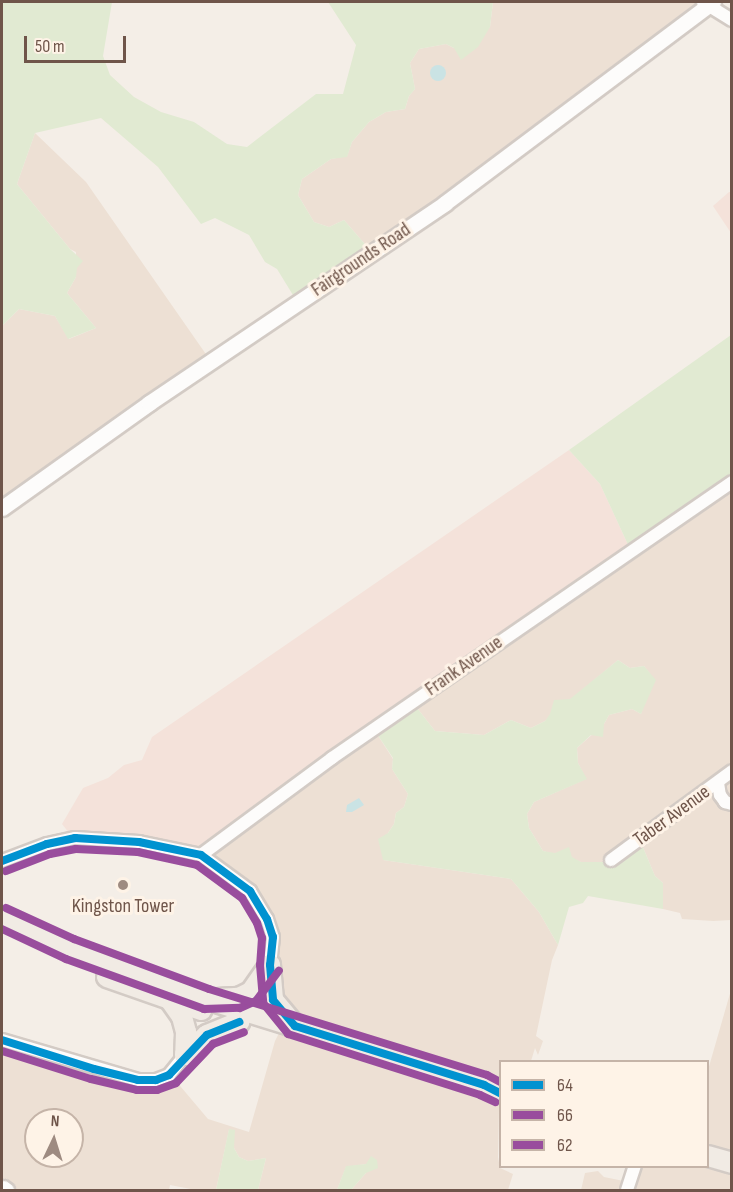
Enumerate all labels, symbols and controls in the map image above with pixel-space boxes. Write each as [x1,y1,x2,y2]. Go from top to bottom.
scale bar [27,24,129,62]
text: 50 m [35,36,65,57]
street label: Fairgrounds Road [307,218,415,302]
street label: Frank Avenue [421,631,507,701]
street label: Taber Avenue [629,780,715,852]
marker: Kingston Tower [116,878,130,892]
place label: Kingston Tower [72,894,174,918]
legend [499,1060,709,1168]
text: 64 [557,1075,573,1096]
text: 66 [557,1105,573,1126]
north arrow [24,1108,84,1168]
text: N [50,1112,60,1131]
text: 62 [557,1135,572,1156]

